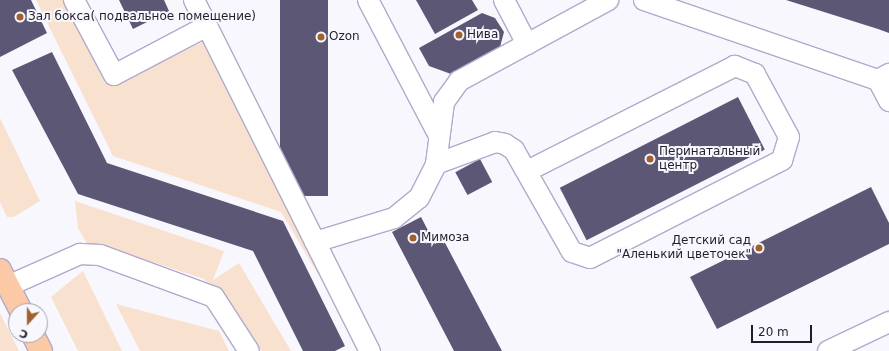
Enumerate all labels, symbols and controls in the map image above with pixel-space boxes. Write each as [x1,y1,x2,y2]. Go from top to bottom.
place label: Зал бокса( подвальное помещение) [28,10,256,24]
marker: Зал бокса( подвальное помещение) [15,12,25,22]
place label: Нива [467,28,498,42]
place label: Ozon [329,30,360,44]
marker: Нива [454,30,464,40]
marker: Ozon [316,32,326,42]
place label: Перинатальный центр [659,145,760,173]
marker: Перинатальный центр [644,153,656,165]
place label: Мимоза [421,231,469,245]
marker: Мимоза [408,233,418,243]
place label: Детский сад "Аленький цветочек" [616,234,751,262]
marker: Детский сад "Аленький цветочек" [754,243,764,253]
north arrow [8,303,48,343]
scale bar [753,317,814,343]
text: 20 m [758,325,789,339]
text: С [18,326,30,341]

